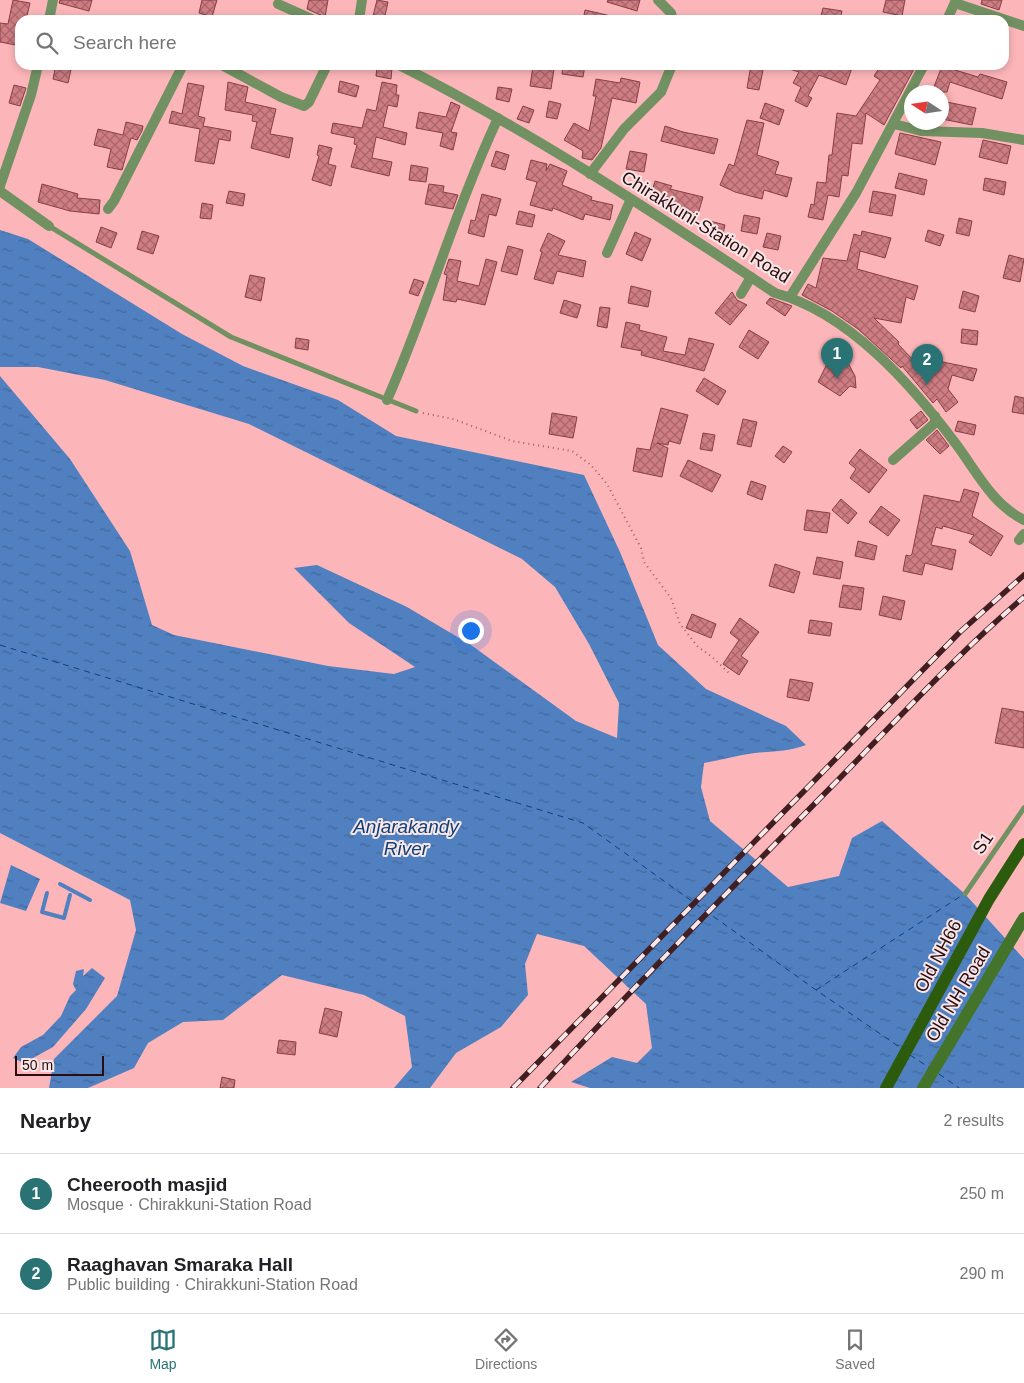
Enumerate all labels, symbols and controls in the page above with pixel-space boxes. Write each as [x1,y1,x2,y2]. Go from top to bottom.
search box [15,15,1009,70]
icon: search [33,29,61,57]
text: Search here [73,32,177,53]
north arrow [904,85,949,130]
street label: Chirakkuni-Station Road [618,167,794,287]
pin: 1 [821,338,853,379]
pin: 2 [911,344,943,385]
your location [458,618,484,644]
water label: Anjarakandy River [352,816,460,859]
street label: S1 [969,828,997,858]
street label: Old NH66 [911,916,965,996]
street label: Old NH Road [922,943,994,1045]
scale bar [15,1053,104,1076]
text: 50 m [22,1057,53,1073]
text: Nearby [20,1109,91,1132]
text: 2 results [944,1112,1004,1129]
text: Cheerooth masjid [67,1174,227,1195]
text: 1 [32,1185,40,1202]
text: 250 m [960,1185,1004,1202]
text: Mosque · Chirakkuni-Station Road [67,1196,312,1213]
text: Raaghavan Smaraka Hall [67,1254,293,1275]
text: 2 [32,1265,40,1282]
text: 290 m [960,1265,1004,1282]
text: Public building · Chirakkuni-Station Road [67,1276,358,1293]
tab: Map [149,1326,177,1372]
tab: Directions [475,1326,537,1372]
tab: Saved [835,1326,875,1372]

